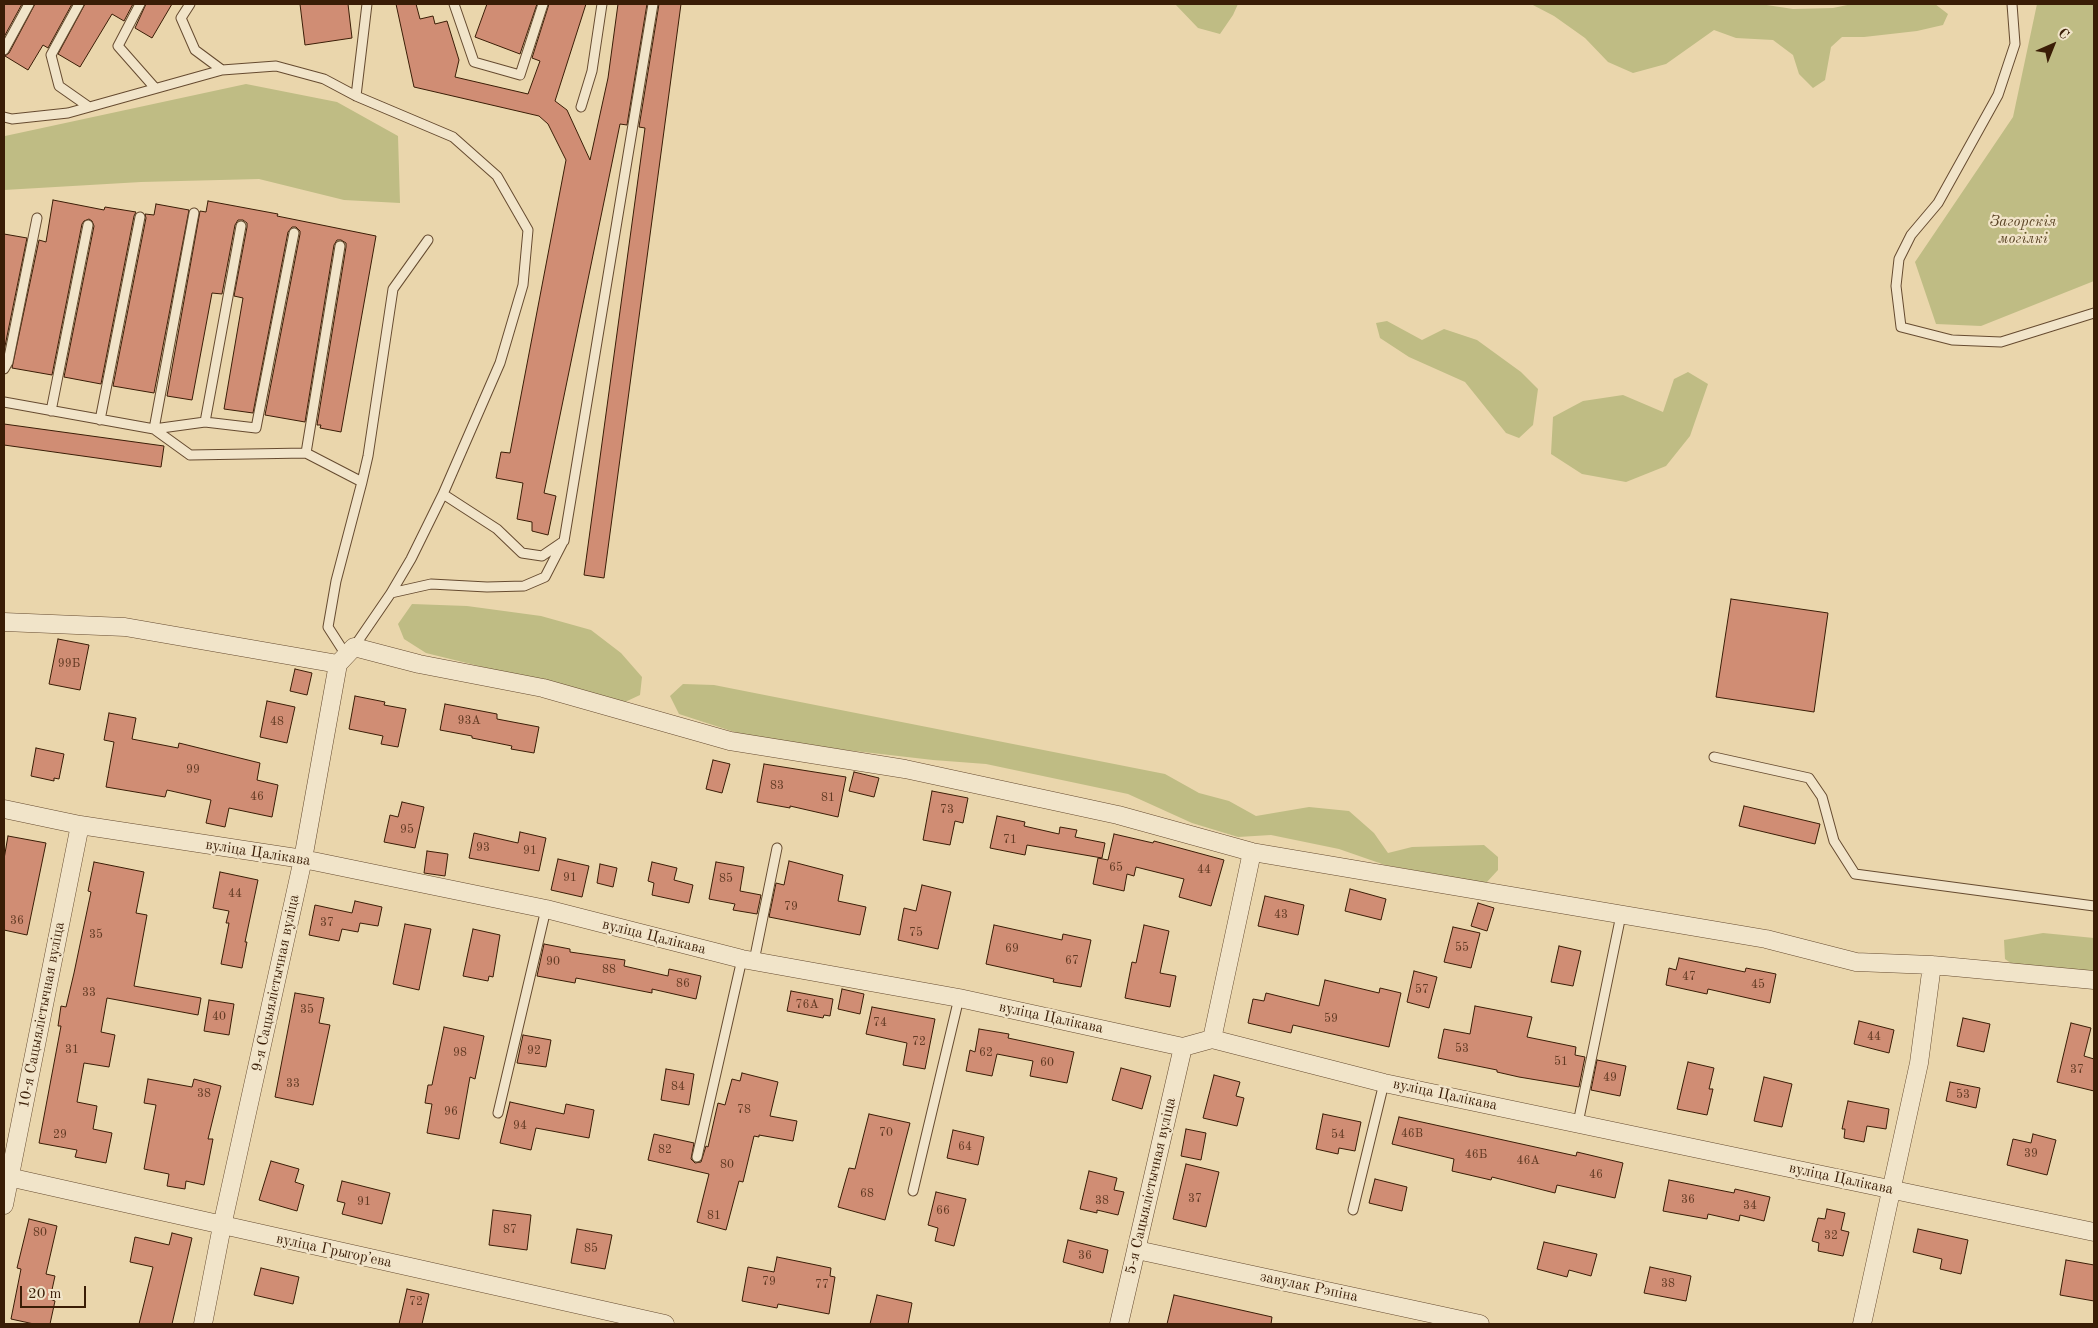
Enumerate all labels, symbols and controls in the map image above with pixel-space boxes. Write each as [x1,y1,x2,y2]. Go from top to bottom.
north arrow [2028,20,2078,70]
text: С [2055,26,2072,42]
park label: Загорскія могілкі [1990,213,2056,248]
house number: 99Б [58,657,80,671]
house number: 93А [457,714,481,728]
house number: 48 [270,715,284,729]
house number: 99 [186,763,200,777]
house number: 83 [770,779,784,793]
house number: 46 [250,790,264,804]
house number: 81 [821,791,835,805]
house number: 73 [940,803,954,817]
house number: 95 [400,823,414,837]
house number: 71 [1003,833,1017,847]
street label: вуліца Цалікава [204,836,312,870]
house number: 93 [476,841,490,855]
house number: 91 [523,844,537,858]
house number: 65 [1109,861,1123,875]
house number: 44 [1197,863,1211,877]
house number: 91 [563,871,577,885]
house number: 85 [719,872,733,886]
house number: 44 [228,887,242,901]
street label: 9-я Сацыялістычная вуліца [248,893,304,1073]
house number: 79 [784,900,798,914]
house number: 43 [1274,908,1288,922]
house number: 36 [10,914,24,928]
street label: вуліца Цалікава [600,915,708,959]
house number: 37 [320,916,334,930]
street label: 10-я Сацыялістычная вуліца [15,920,69,1110]
house number: 75 [909,926,923,940]
house number: 35 [89,928,103,942]
house number: 55 [1455,941,1469,955]
house number: 69 [1005,942,1019,956]
house number: 67 [1065,954,1079,968]
house number: 90 [546,955,560,969]
house number: 88 [602,963,616,977]
house number: 47 [1682,970,1696,984]
house number: 86 [676,977,690,991]
house number: 45 [1751,978,1765,992]
house number: 57 [1415,983,1429,997]
house number: 33 [82,986,96,1000]
house number: 76А [795,998,819,1012]
street label: вуліца Цалікава [997,998,1105,1038]
house number: 35 [300,1003,314,1017]
house number: 40 [212,1010,226,1024]
house number: 59 [1324,1012,1338,1026]
house number: 74 [873,1016,887,1030]
house number: 44 [1867,1030,1881,1044]
house number: 72 [912,1035,926,1049]
house number: 53 [1455,1042,1469,1056]
house number: 31 [65,1043,79,1057]
house number: 92 [527,1044,541,1058]
house number: 98 [453,1046,467,1060]
house number: 62 [979,1046,993,1060]
house number: 51 [1554,1055,1568,1069]
house number: 60 [1040,1056,1054,1070]
house number: 37 [2070,1063,2084,1077]
house number: 49 [1603,1071,1617,1085]
street label: вуліца Цалікава [1391,1075,1499,1115]
house number: 33 [286,1077,300,1091]
house number: 84 [671,1080,685,1094]
house number: 38 [197,1087,211,1101]
house number: 53 [1956,1088,1970,1102]
street label: 5-я Сацыялістычная вуліца [1122,1096,1180,1276]
house number: 78 [737,1103,751,1117]
house number: 96 [444,1105,458,1119]
house number: 94 [513,1119,527,1133]
house number: 70 [879,1126,893,1140]
house number: 46В [1401,1127,1423,1141]
house number: 29 [53,1128,67,1142]
house number: 54 [1331,1128,1345,1142]
house number: 64 [958,1140,972,1154]
house number: 82 [658,1143,672,1157]
house number: 39 [2024,1147,2038,1161]
house number: 46Б [1465,1148,1487,1162]
house number: 46А [1516,1154,1540,1168]
house number: 80 [720,1158,734,1172]
street label: вуліца Цалікава [1787,1159,1895,1199]
house number: 46 [1589,1168,1603,1182]
house number: 68 [860,1187,874,1201]
house number: 37 [1188,1192,1202,1206]
house number: 36 [1681,1193,1695,1207]
house number: 38 [1095,1194,1109,1208]
house number: 91 [357,1195,371,1209]
house number: 34 [1743,1199,1757,1213]
house number: 66 [936,1204,950,1218]
house number: 81 [707,1209,721,1223]
house number: 87 [503,1223,517,1237]
house number: 80 [33,1226,47,1240]
house number: 32 [1824,1229,1838,1243]
street label: вуліца Грыгорʼева [274,1230,394,1272]
house number: 85 [584,1242,598,1256]
house number: 36 [1078,1249,1092,1263]
street label: завулак Рэпіна [1258,1268,1360,1306]
house number: 79 [762,1275,776,1289]
scale bar [22,1276,89,1308]
house number: 38 [1661,1277,1675,1291]
house number: 77 [815,1278,829,1292]
text: 20 m [28,1287,62,1302]
house number: 72 [409,1295,423,1309]

